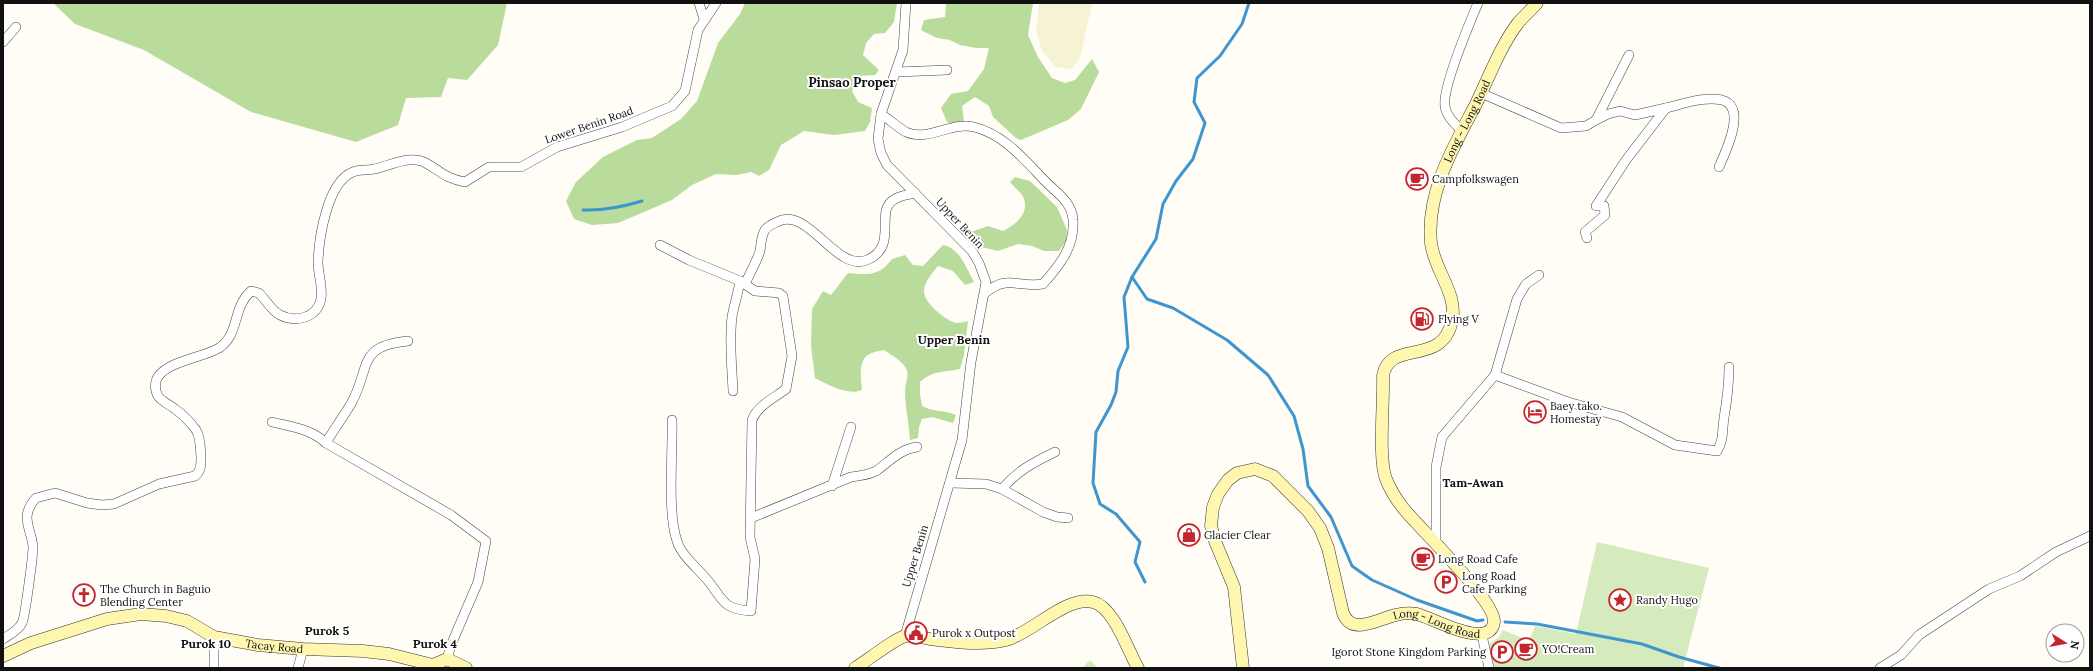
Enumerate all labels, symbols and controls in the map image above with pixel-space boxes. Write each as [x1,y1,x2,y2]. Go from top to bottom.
district label: Pinsao Proper [808,74,897,91]
street label: Long - Long Road [1440,77,1493,165]
street label: Lower Benin Road [543,103,635,147]
cafe icon: Campfolkswagen [1404,166,1430,192]
place label: Campfolkswagen [1432,172,1519,186]
street label: Upper Benin [933,195,987,252]
fuel station icon: Flying V [1409,306,1435,332]
place label: Flying V [1438,312,1480,326]
district label: Upper Benin [918,332,990,347]
hotel icon: Baey tako. Homestay [1522,399,1548,425]
place label: Baey tako. Homestay [1550,399,1602,426]
district label: Tam-Awan [1442,475,1504,490]
shop icon: Glacier Clear [1176,522,1202,548]
street label: Upper Benin [899,523,931,589]
place label: Glacier Clear [1204,528,1271,542]
cafe icon: Long Road Cafe [1410,546,1436,572]
place label: Long Road Cafe [1438,552,1518,566]
parking icon: Long Road Cafe Parking [1433,569,1459,595]
place label: Long Road Cafe Parking [1462,569,1528,596]
church icon: The Church in Baguio Blending Center [71,582,97,608]
place label: The Church in Baguio Blending Center [100,582,211,609]
place icon: Randy Hugo [1607,587,1633,613]
place label: Randy Hugo [1636,593,1698,607]
street label: Long - Long Road [1391,606,1481,641]
public building icon: Purok x Outpost [903,620,929,646]
district label: Purok 5 [305,623,350,638]
north arrow [2045,623,2085,663]
place label: Purok x Outpost [932,626,1017,640]
district label: Purok 10 [181,636,232,651]
street label: Tacay Road [244,636,304,656]
district label: Purok 4 [413,636,458,651]
cafe icon: YO!Cream [1513,636,1539,662]
parking icon: Igorot Stone Kingdom Parking [1489,639,1515,665]
text: N [2067,639,2083,651]
place label: YO!Cream [1541,642,1594,656]
place label: Igorot Stone Kingdom Parking [1332,645,1487,659]

